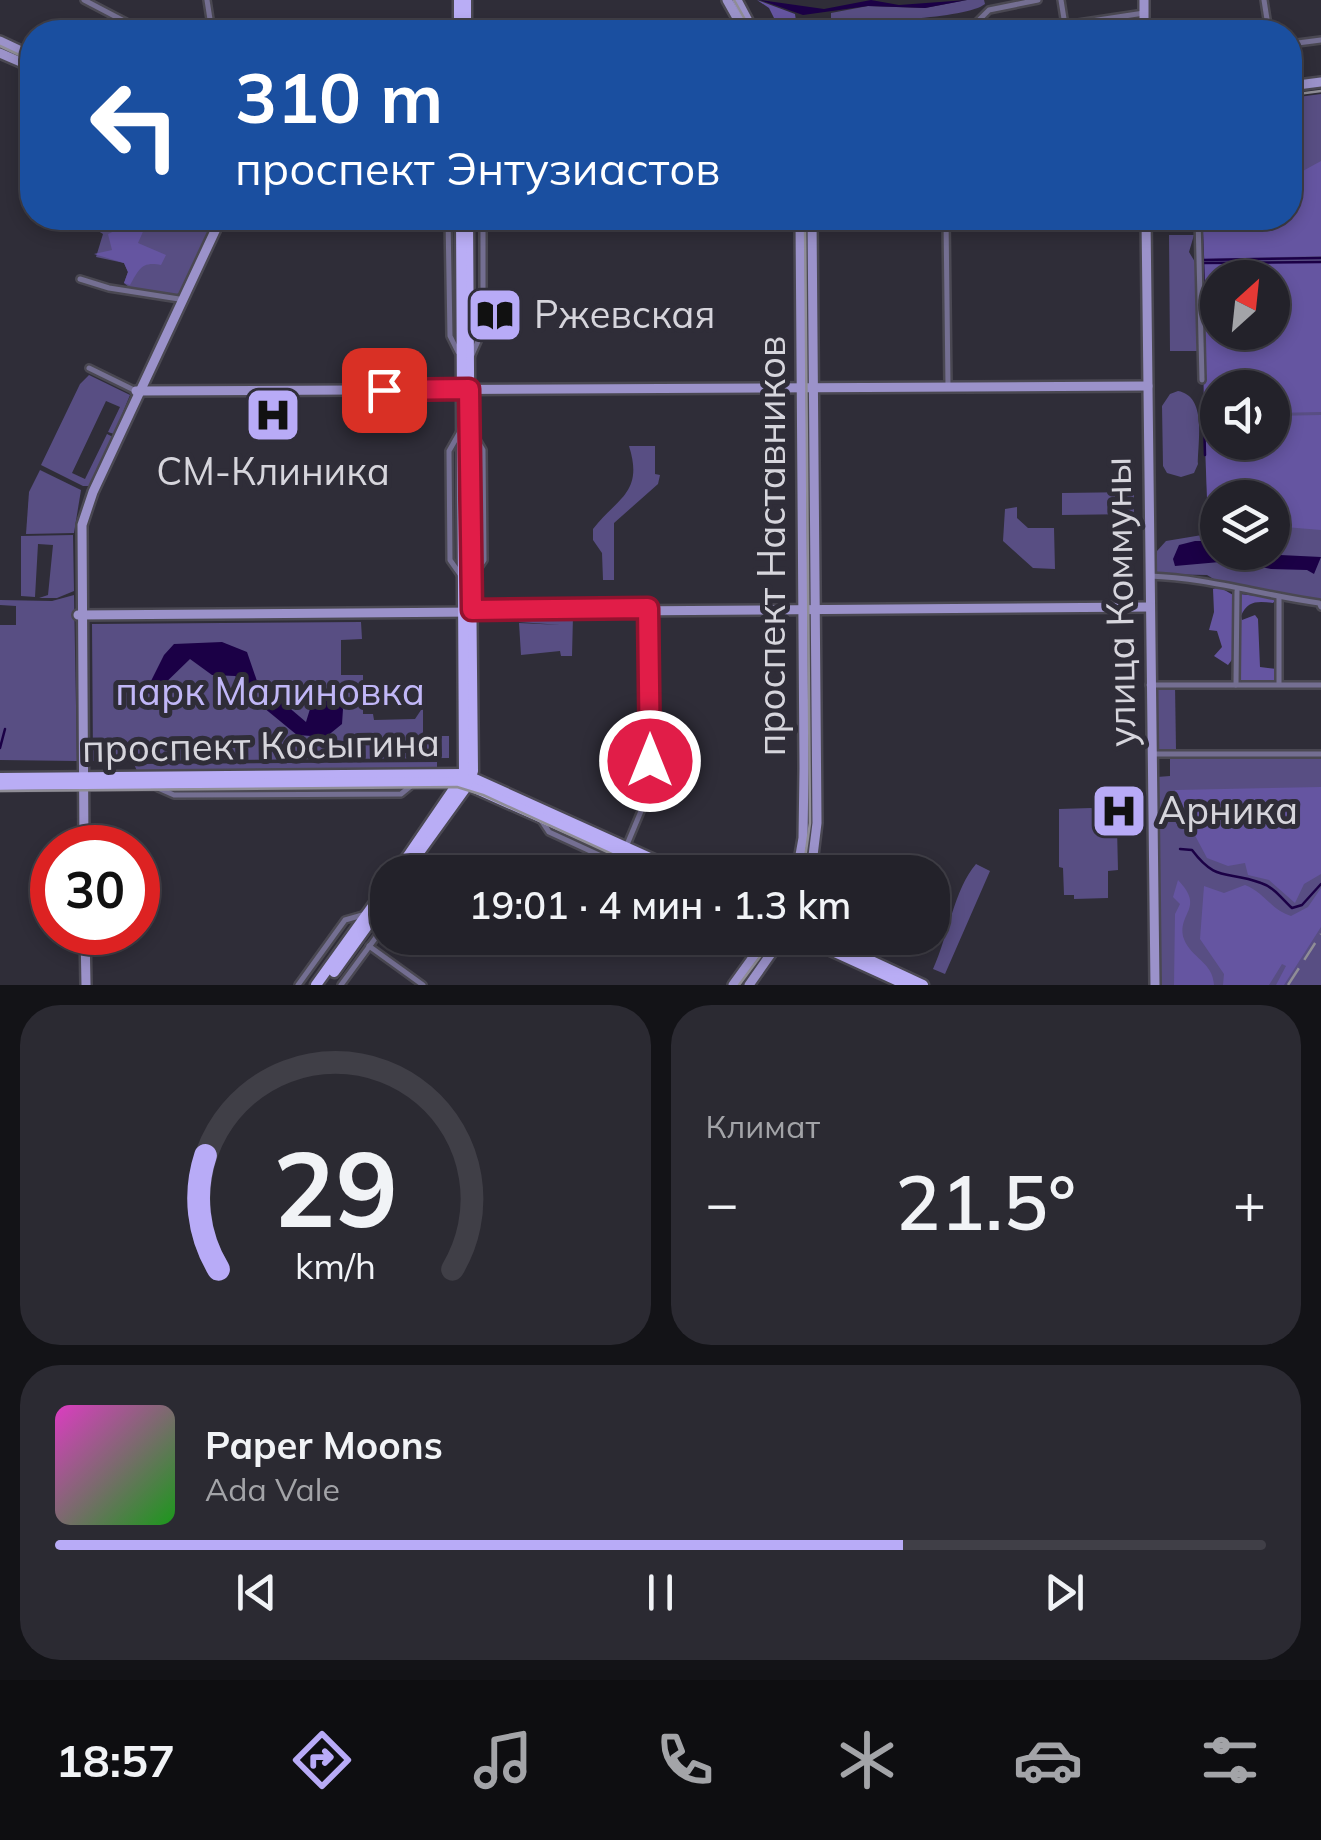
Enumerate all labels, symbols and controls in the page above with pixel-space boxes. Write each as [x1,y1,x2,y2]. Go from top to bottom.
text: 310 m [235,53,443,141]
icon: left [70,60,200,190]
text: проспект Энтузиастов [235,140,720,196]
north arrow [1200,260,1290,350]
map controls [1200,260,1290,570]
library icon: Ржевская [465,285,525,345]
place label: Ржевская [534,290,715,338]
street label: проспект Наставников [747,336,795,756]
pin [342,348,427,433]
icon: arrive [357,363,412,418]
button: sound [1200,370,1290,460]
hospital icon: СМ-Клиника [243,385,303,445]
place label: СМ-Клиника [156,447,390,495]
street label: улица Коммуны [1092,457,1146,747]
button: layers [1200,480,1290,570]
park label: парк Малиновка [115,667,425,715]
position arrow [598,709,702,813]
street label: проспект Косыгина [82,718,440,772]
hospital icon: Арника [1089,781,1149,841]
place label: Арника [1158,786,1298,834]
speed limit sign: 30 [30,825,160,955]
text: 19:01 · 4 мин · 1.3 km [469,881,851,929]
text: Климат [706,1106,820,1146]
text: 29 [273,1122,398,1253]
text: 21.5° [895,1155,1076,1249]
text: − [706,1168,739,1237]
text: + [1233,1168,1266,1237]
text: km/h [295,1243,376,1288]
text: Paper Moons [205,1421,443,1469]
text: Ada Vale [205,1469,340,1509]
icon: previous [229,1565,284,1620]
icon: pause [633,1565,688,1620]
icon: next [1037,1565,1092,1620]
icon: directions [287,1725,357,1795]
icon: music [468,1725,538,1795]
icon: phone [650,1725,720,1795]
icon: climate [832,1725,902,1795]
icon: car [1013,1725,1083,1795]
icon: filters [1195,1725,1265,1795]
text: 18:57 [56,1732,175,1788]

